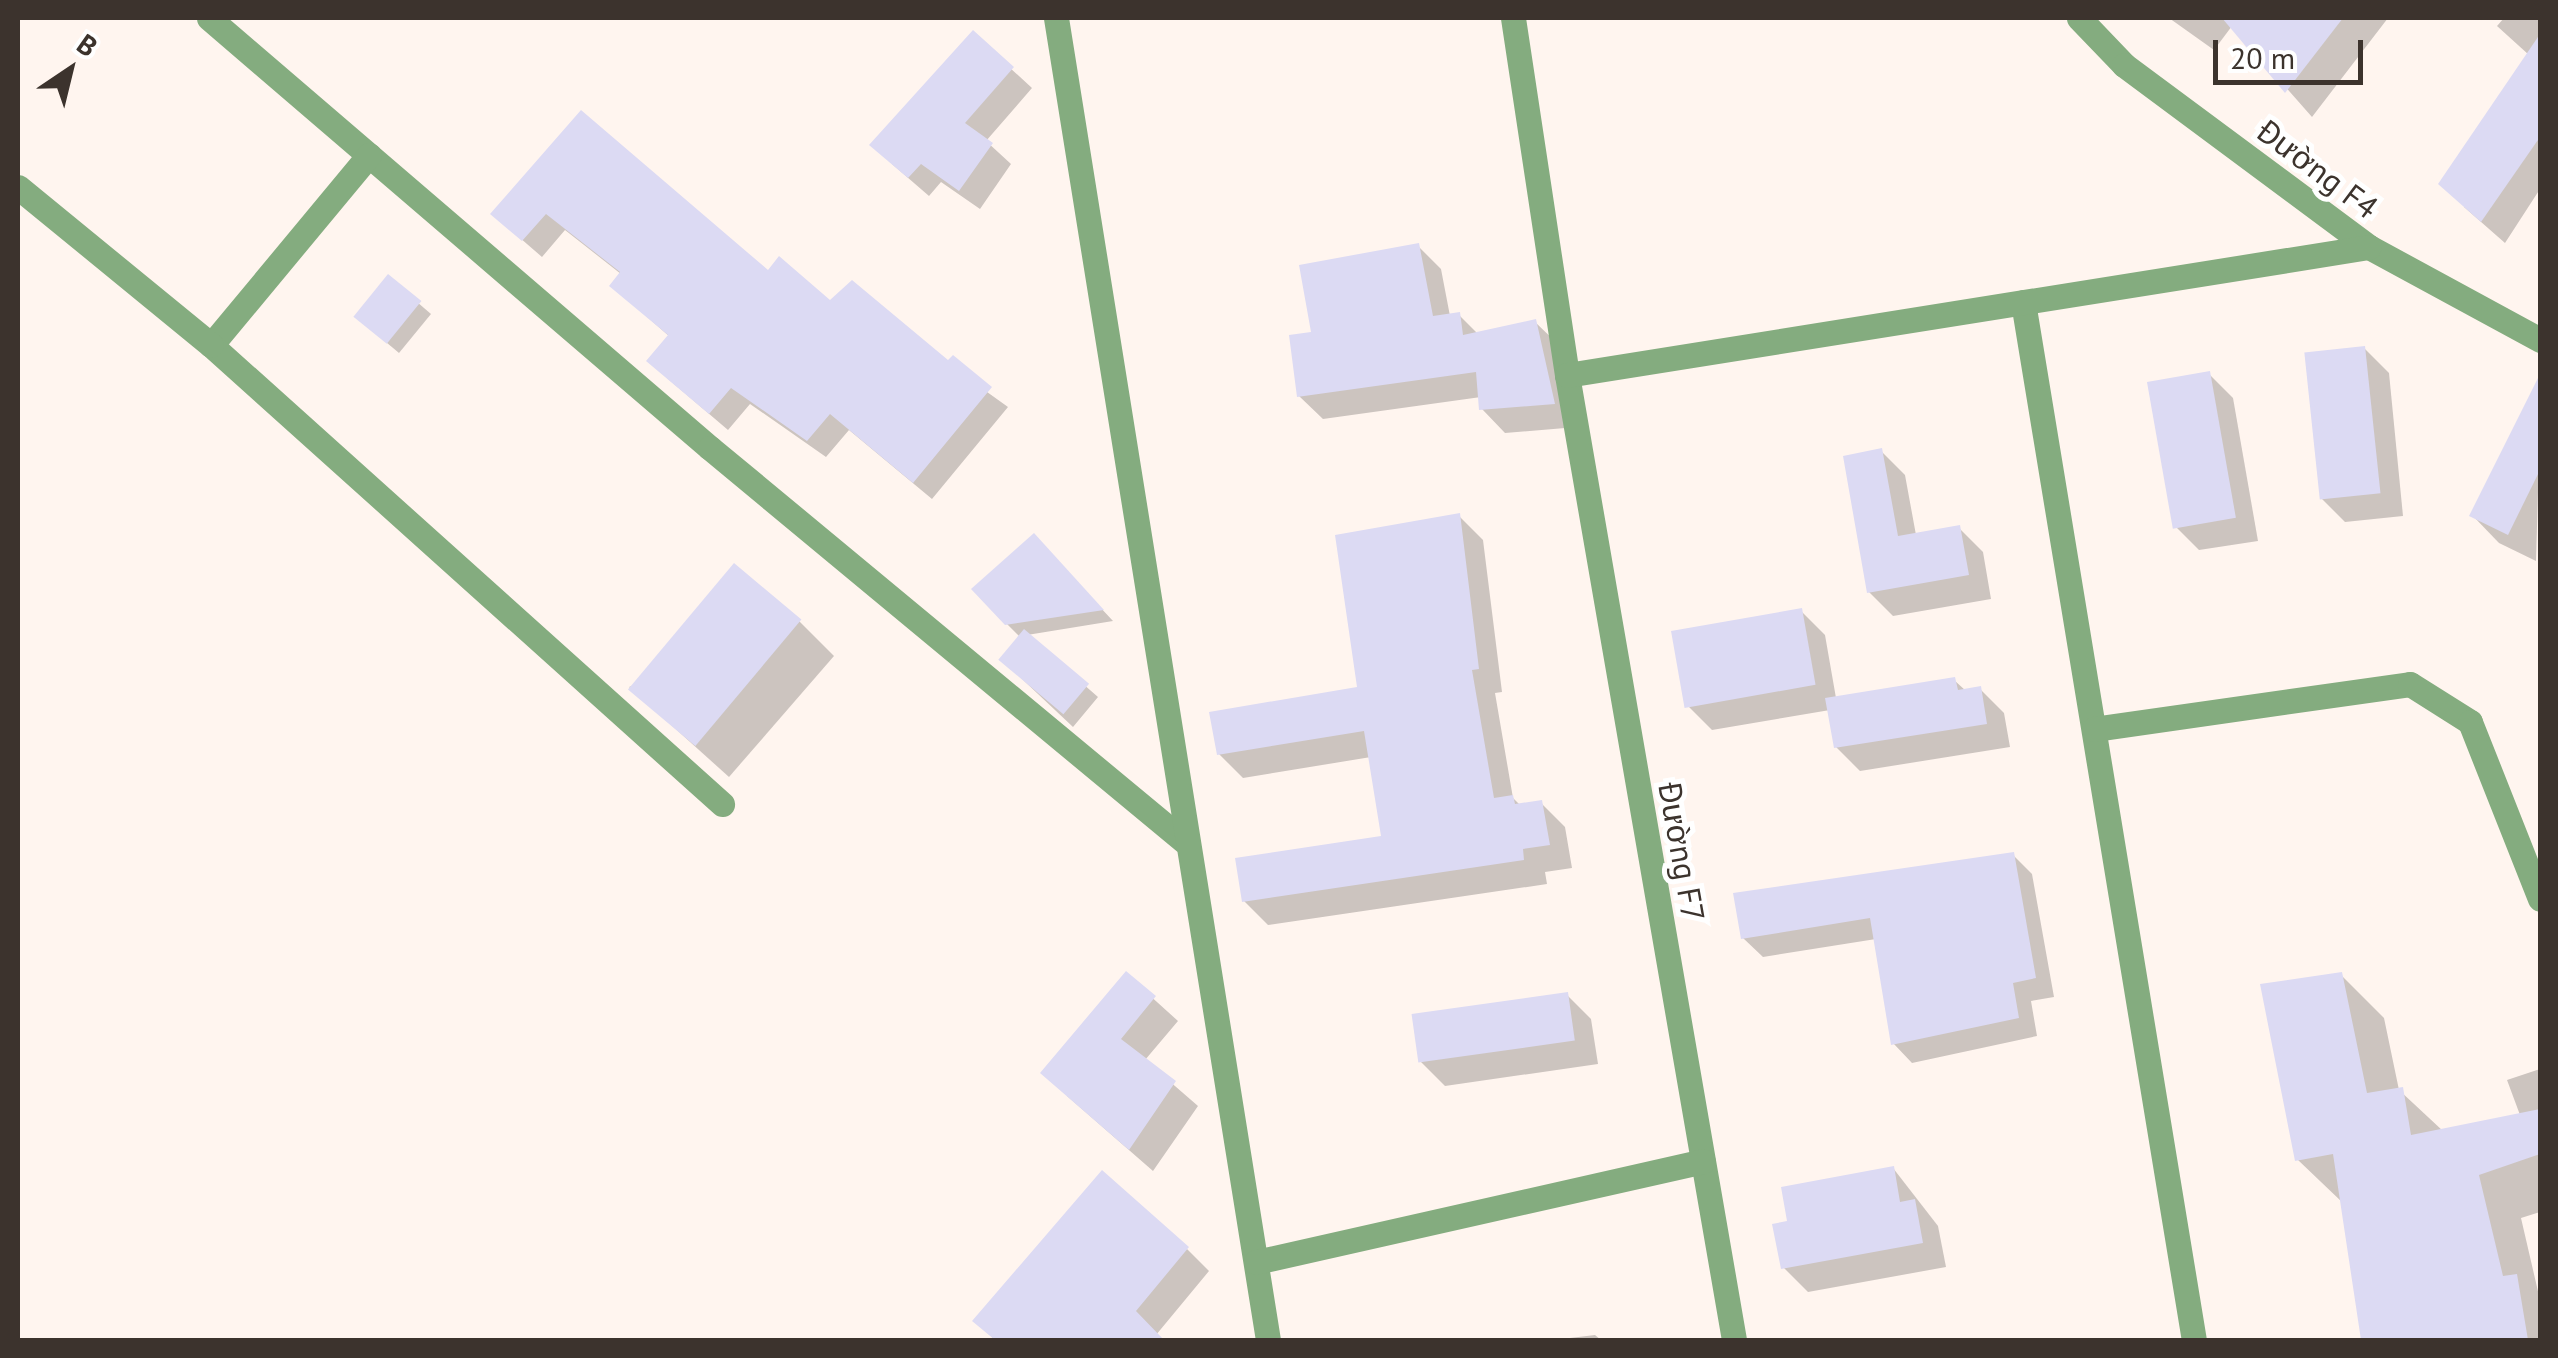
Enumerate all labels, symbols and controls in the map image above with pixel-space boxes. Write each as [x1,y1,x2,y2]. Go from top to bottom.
north arrow [20,20,120,120]
scale bar [2218,20,2368,82]
text: B [70,25,105,65]
text: 20 m [2230,38,2295,77]
street label: Đường F4 [2250,111,2386,227]
street label: Đường F7 [1651,779,1713,925]

